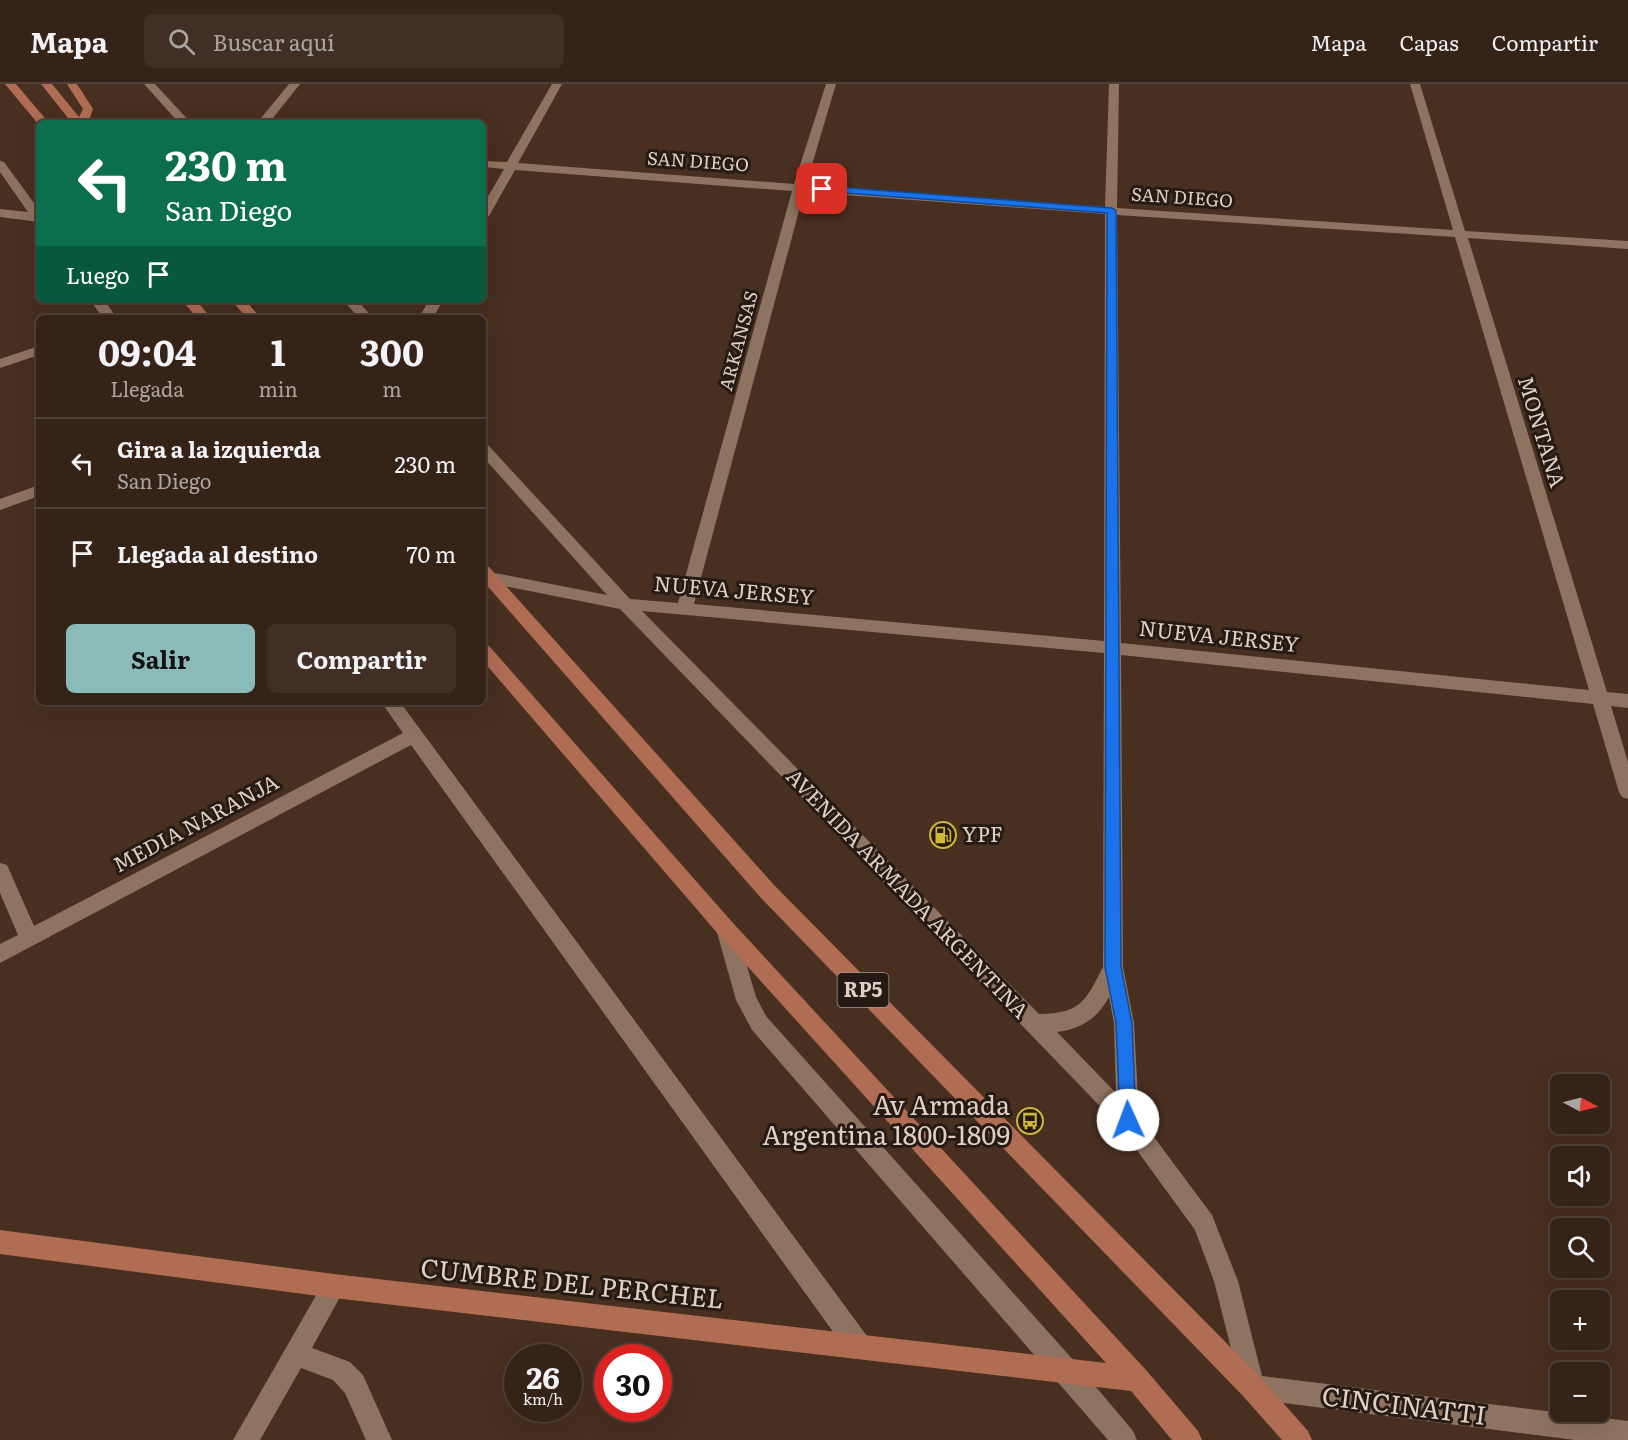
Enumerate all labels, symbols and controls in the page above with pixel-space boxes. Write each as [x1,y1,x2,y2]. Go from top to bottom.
search box [144,14,564,68]
text: Mapa [30,20,108,62]
icon: search [165,25,198,58]
text: Buscar aquí [213,25,335,58]
text: Mapa [1310,26,1367,57]
text: Capas [1400,26,1459,57]
text: Compartir [1492,26,1598,57]
text: 230 m [165,132,287,194]
street label: SAN DIEGO [646,143,750,178]
icon: left [66,144,144,222]
pin [796,163,847,214]
icon: arrive [805,172,838,205]
street label: SAN DIEGO [1130,179,1234,214]
text: San Diego [165,189,292,229]
text: Luego [66,258,130,291]
icon: arrive [142,258,175,291]
street label: ARKANSAS [711,288,764,394]
text: 09:04 [98,324,197,377]
text: 1 [271,324,286,377]
text: 300 [360,324,424,377]
street label: MONTANA [1512,372,1575,491]
text: Llegada [110,373,184,403]
text: min [258,373,298,403]
text: m [382,373,402,403]
text: Gira a la izquierda [117,432,321,465]
icon: left [66,447,99,480]
text: 230 m [394,447,456,480]
text: San Diego [117,465,211,495]
icon: arrive [66,537,99,570]
text: Llegada al destino [117,537,318,570]
text: 70 m [406,537,456,570]
street label: NUEVA JERSEY [653,566,816,611]
street label: NUEVA JERSEY [1138,611,1301,658]
button: Salir [66,624,255,693]
button: Compartir [267,624,456,693]
street label: AVENIDA ARMADA ARGENTINA [781,760,1037,1025]
street label: MEDIA NARANJA [106,765,284,879]
place label: YPF [962,817,1003,848]
fuel station icon: YPF [928,820,958,850]
road number: RP5 [838,973,888,1007]
north arrow [1550,1074,1610,1134]
map controls [1550,1074,1610,1422]
place label: Av Armada Argentina 1800-1809 [762,1084,1010,1153]
position arrow [1096,1088,1160,1152]
bus stop icon: Av Armada Argentina 1800-1809 [1015,1106,1045,1136]
button: sound [1550,1146,1610,1206]
button: search [1550,1218,1610,1278]
street label: CUMBRE DEL PERCHEL [419,1246,726,1317]
button: + [1550,1290,1610,1350]
speed limit sign: 30 [594,1344,672,1422]
text: 26 [526,1354,560,1398]
button: − [1550,1362,1610,1422]
street label: CINCINATTI [1320,1374,1489,1433]
text: km/h [523,1387,563,1410]

